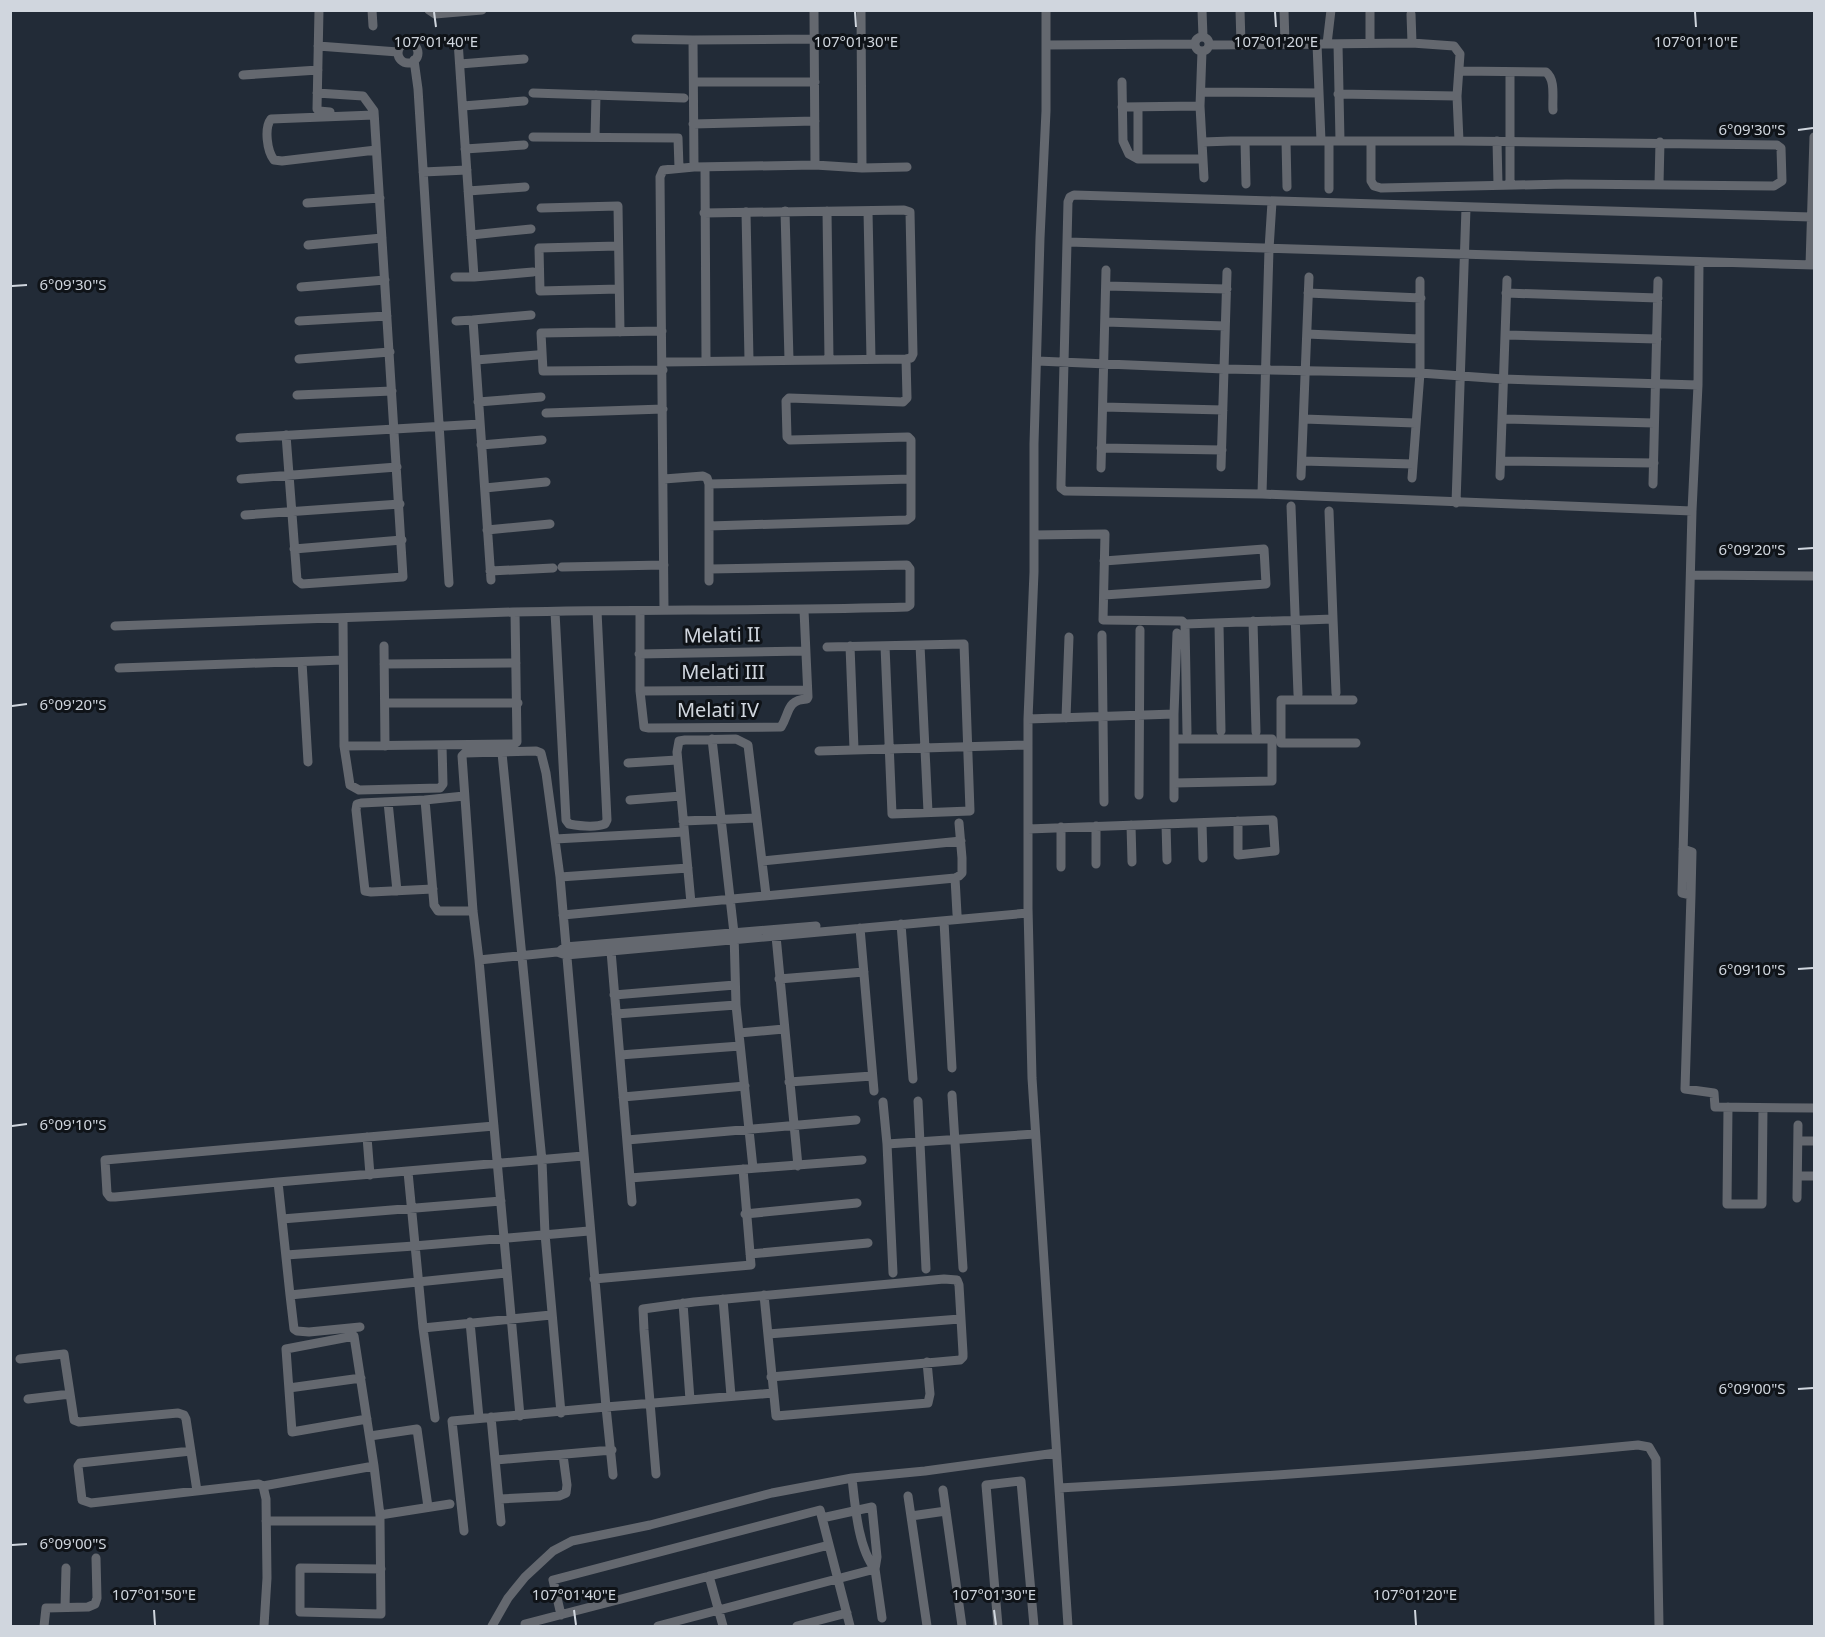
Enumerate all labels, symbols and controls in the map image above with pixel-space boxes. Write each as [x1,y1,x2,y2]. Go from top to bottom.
text: 107°01'40"E [394,31,478,51]
text: 107°01'30"E [814,31,898,51]
text: 107°01'20"E [1234,31,1318,51]
text: 107°01'10"E [1654,31,1738,51]
text: 6°09'30"S [1718,119,1786,139]
text: 6°09'30"S [39,274,107,294]
text: 6°09'20"S [1718,539,1786,559]
street label: Melati II [683,620,761,649]
street label: Melati III [681,658,765,685]
text: 6°09'20"S [39,694,107,714]
street label: Melati IV [677,696,759,723]
text: 6°09'10"S [1718,959,1786,979]
text: 6°09'10"S [39,1114,107,1134]
text: 6°09'00"S [1718,1378,1786,1398]
text: 6°09'00"S [39,1533,107,1553]
text: 107°01'50"E [112,1584,196,1604]
text: 107°01'40"E [532,1584,616,1604]
text: 107°01'30"E [952,1584,1036,1604]
text: 107°01'20"E [1373,1584,1457,1604]

